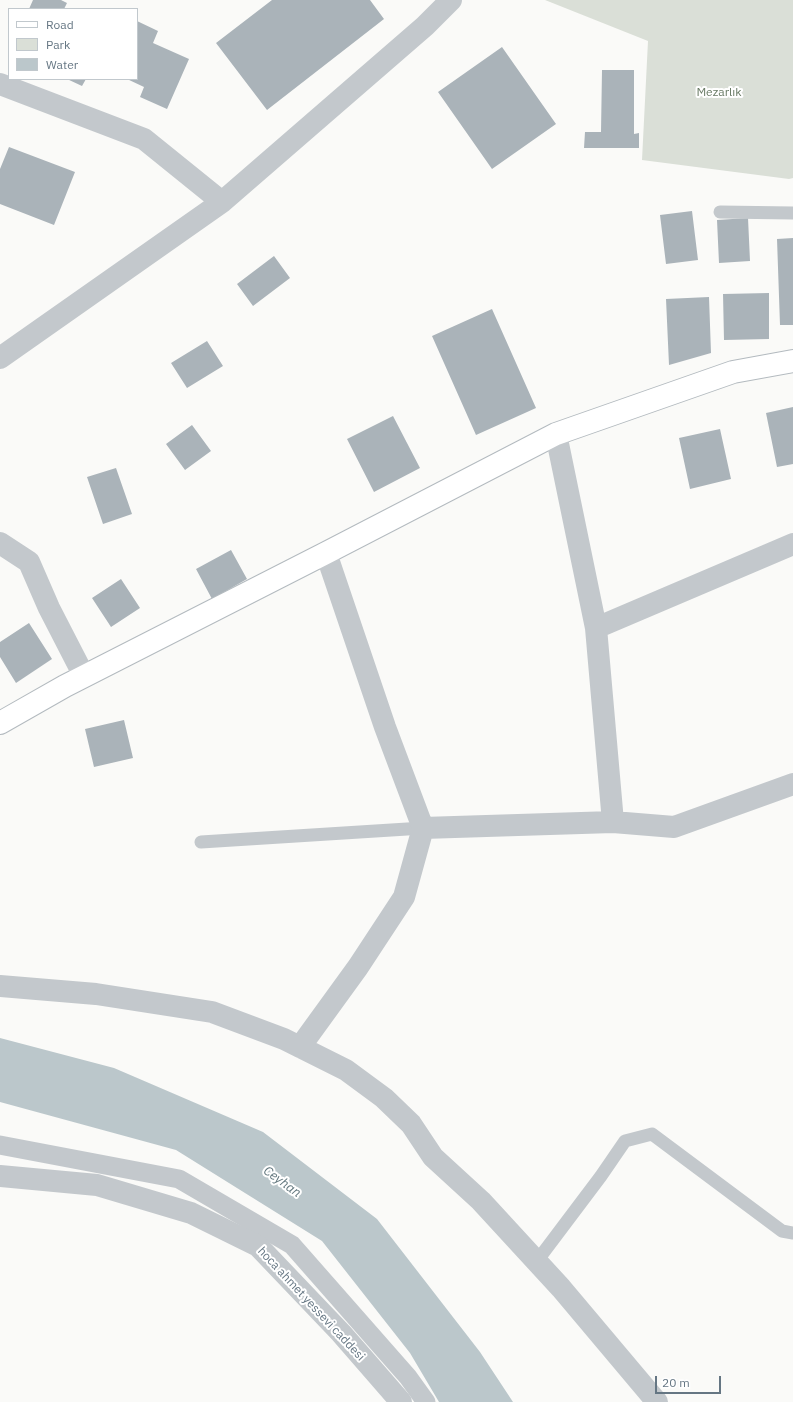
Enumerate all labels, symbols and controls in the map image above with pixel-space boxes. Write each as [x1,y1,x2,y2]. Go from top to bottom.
legend [8,8,138,80]
text: Road [46,17,74,32]
text: Park [46,37,70,52]
text: Water [46,57,78,72]
park label: Mezarlık [696,86,742,100]
water label: Ceyhan [260,1163,304,1201]
street label: hoca ahmet yessevi caddesi [254,1244,368,1364]
scale bar [657,1368,723,1394]
text: 20 m [662,1375,690,1390]

